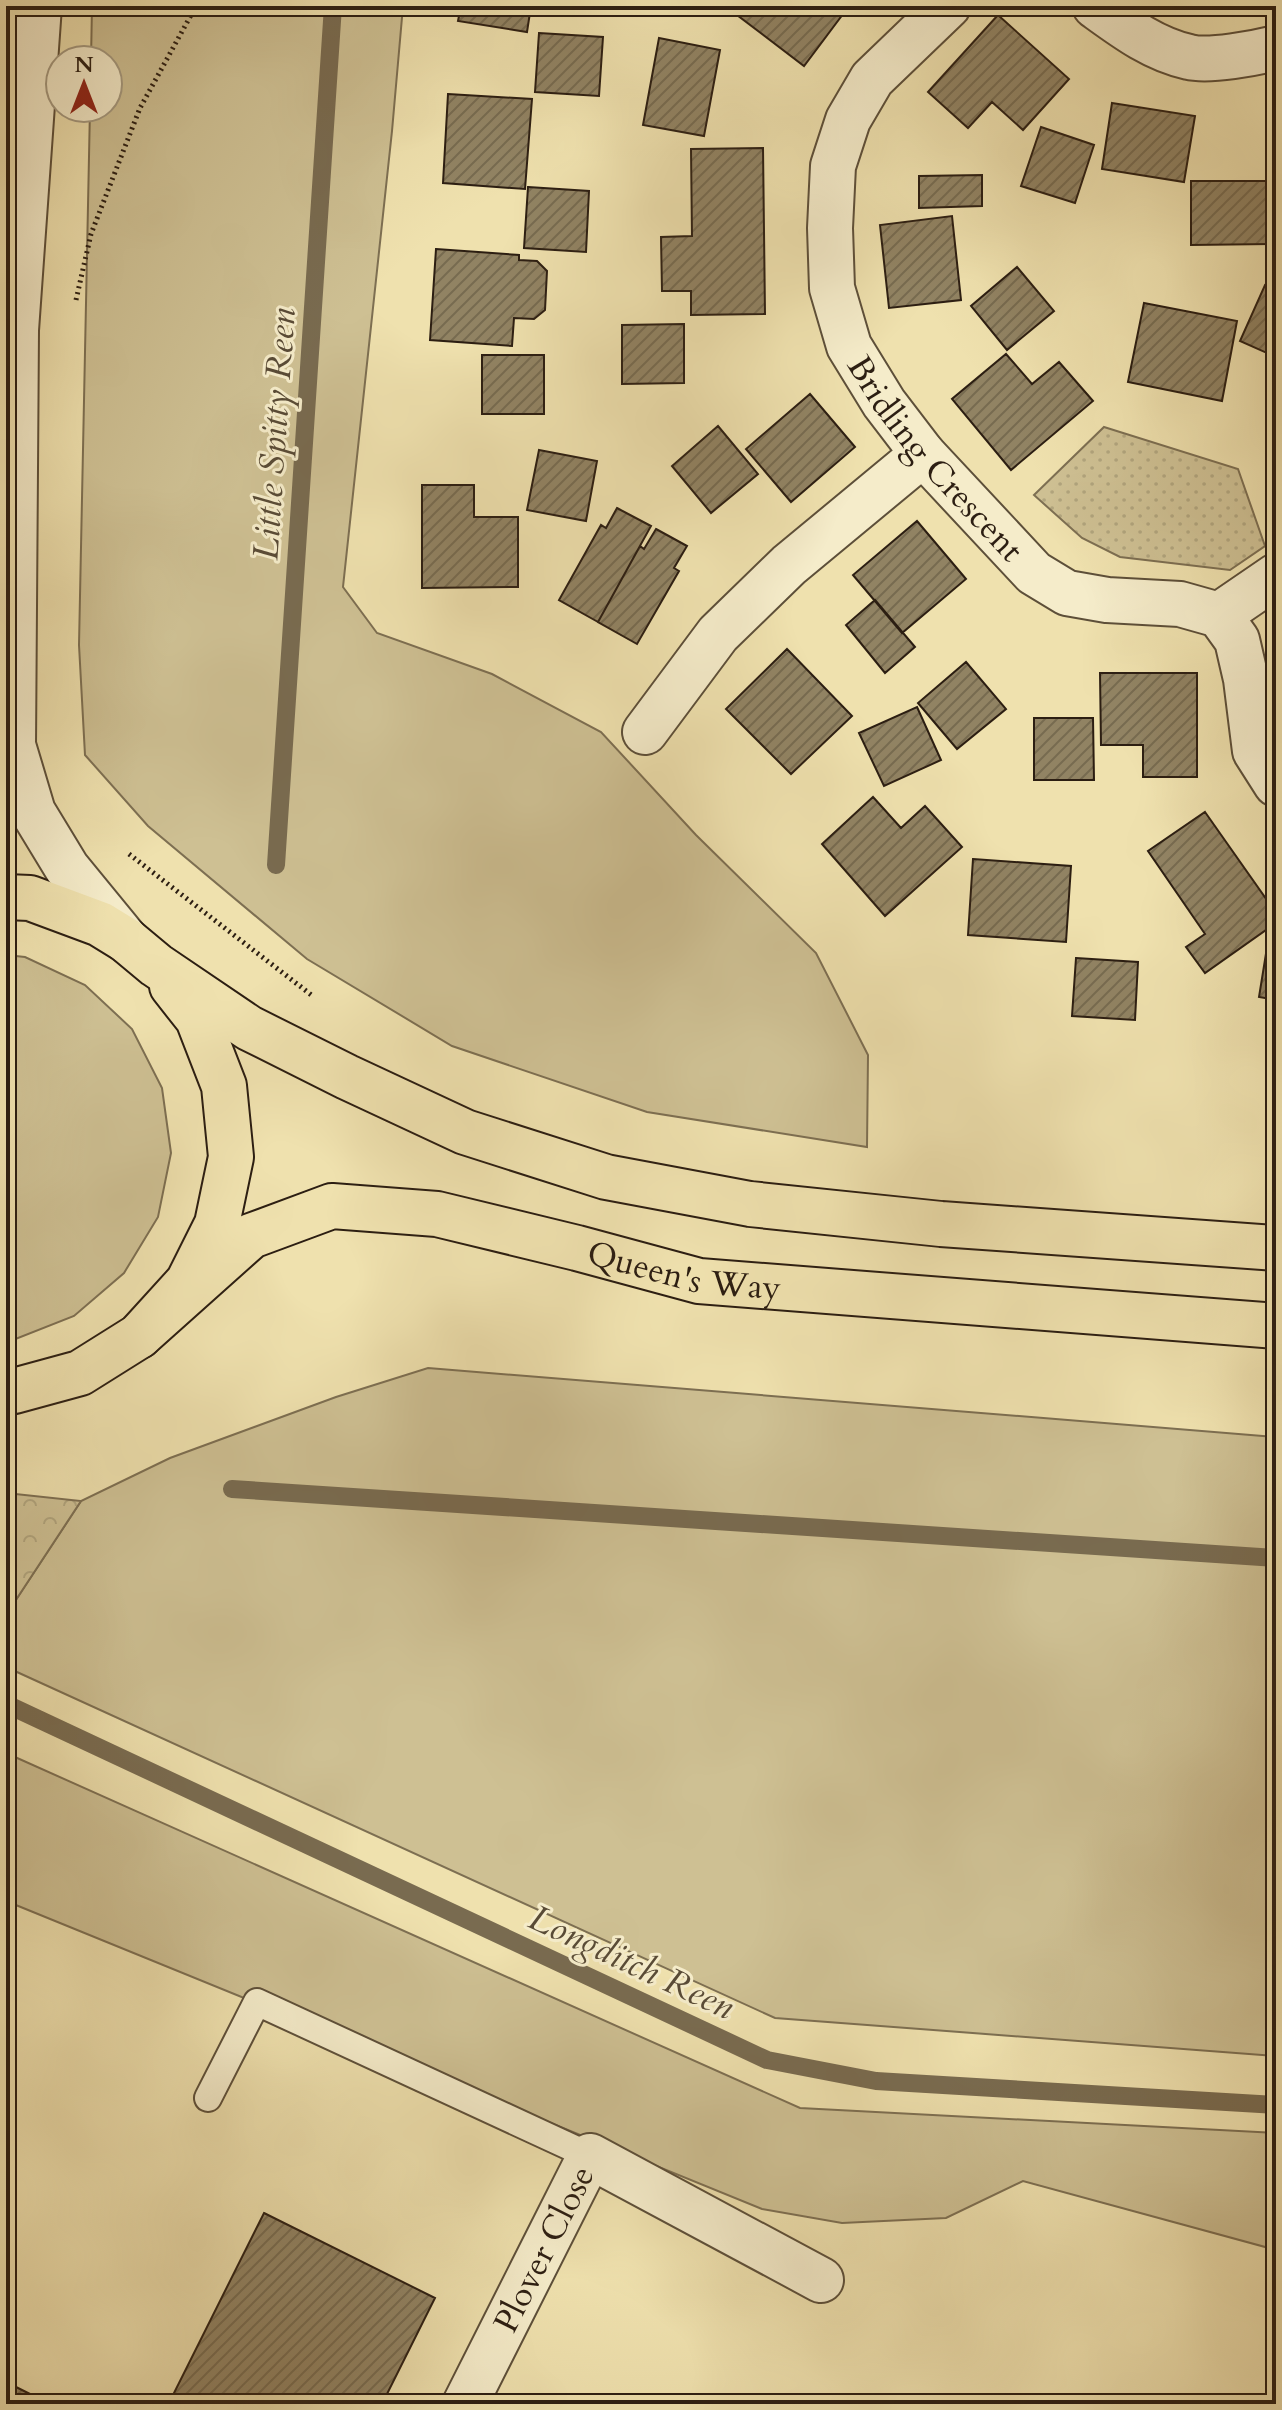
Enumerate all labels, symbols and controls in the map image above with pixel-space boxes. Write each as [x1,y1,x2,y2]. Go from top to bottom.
north arrow [44,44,124,124]
text: N [74,50,94,80]
water label: Little Spitty Reen [241,306,308,562]
street label: Bridling Crescent [836,347,1034,572]
street label: Queen's Way [582,1230,783,1311]
water label: Longditch Reen [521,1893,742,2032]
street label: Plover Close [483,2158,606,2340]

